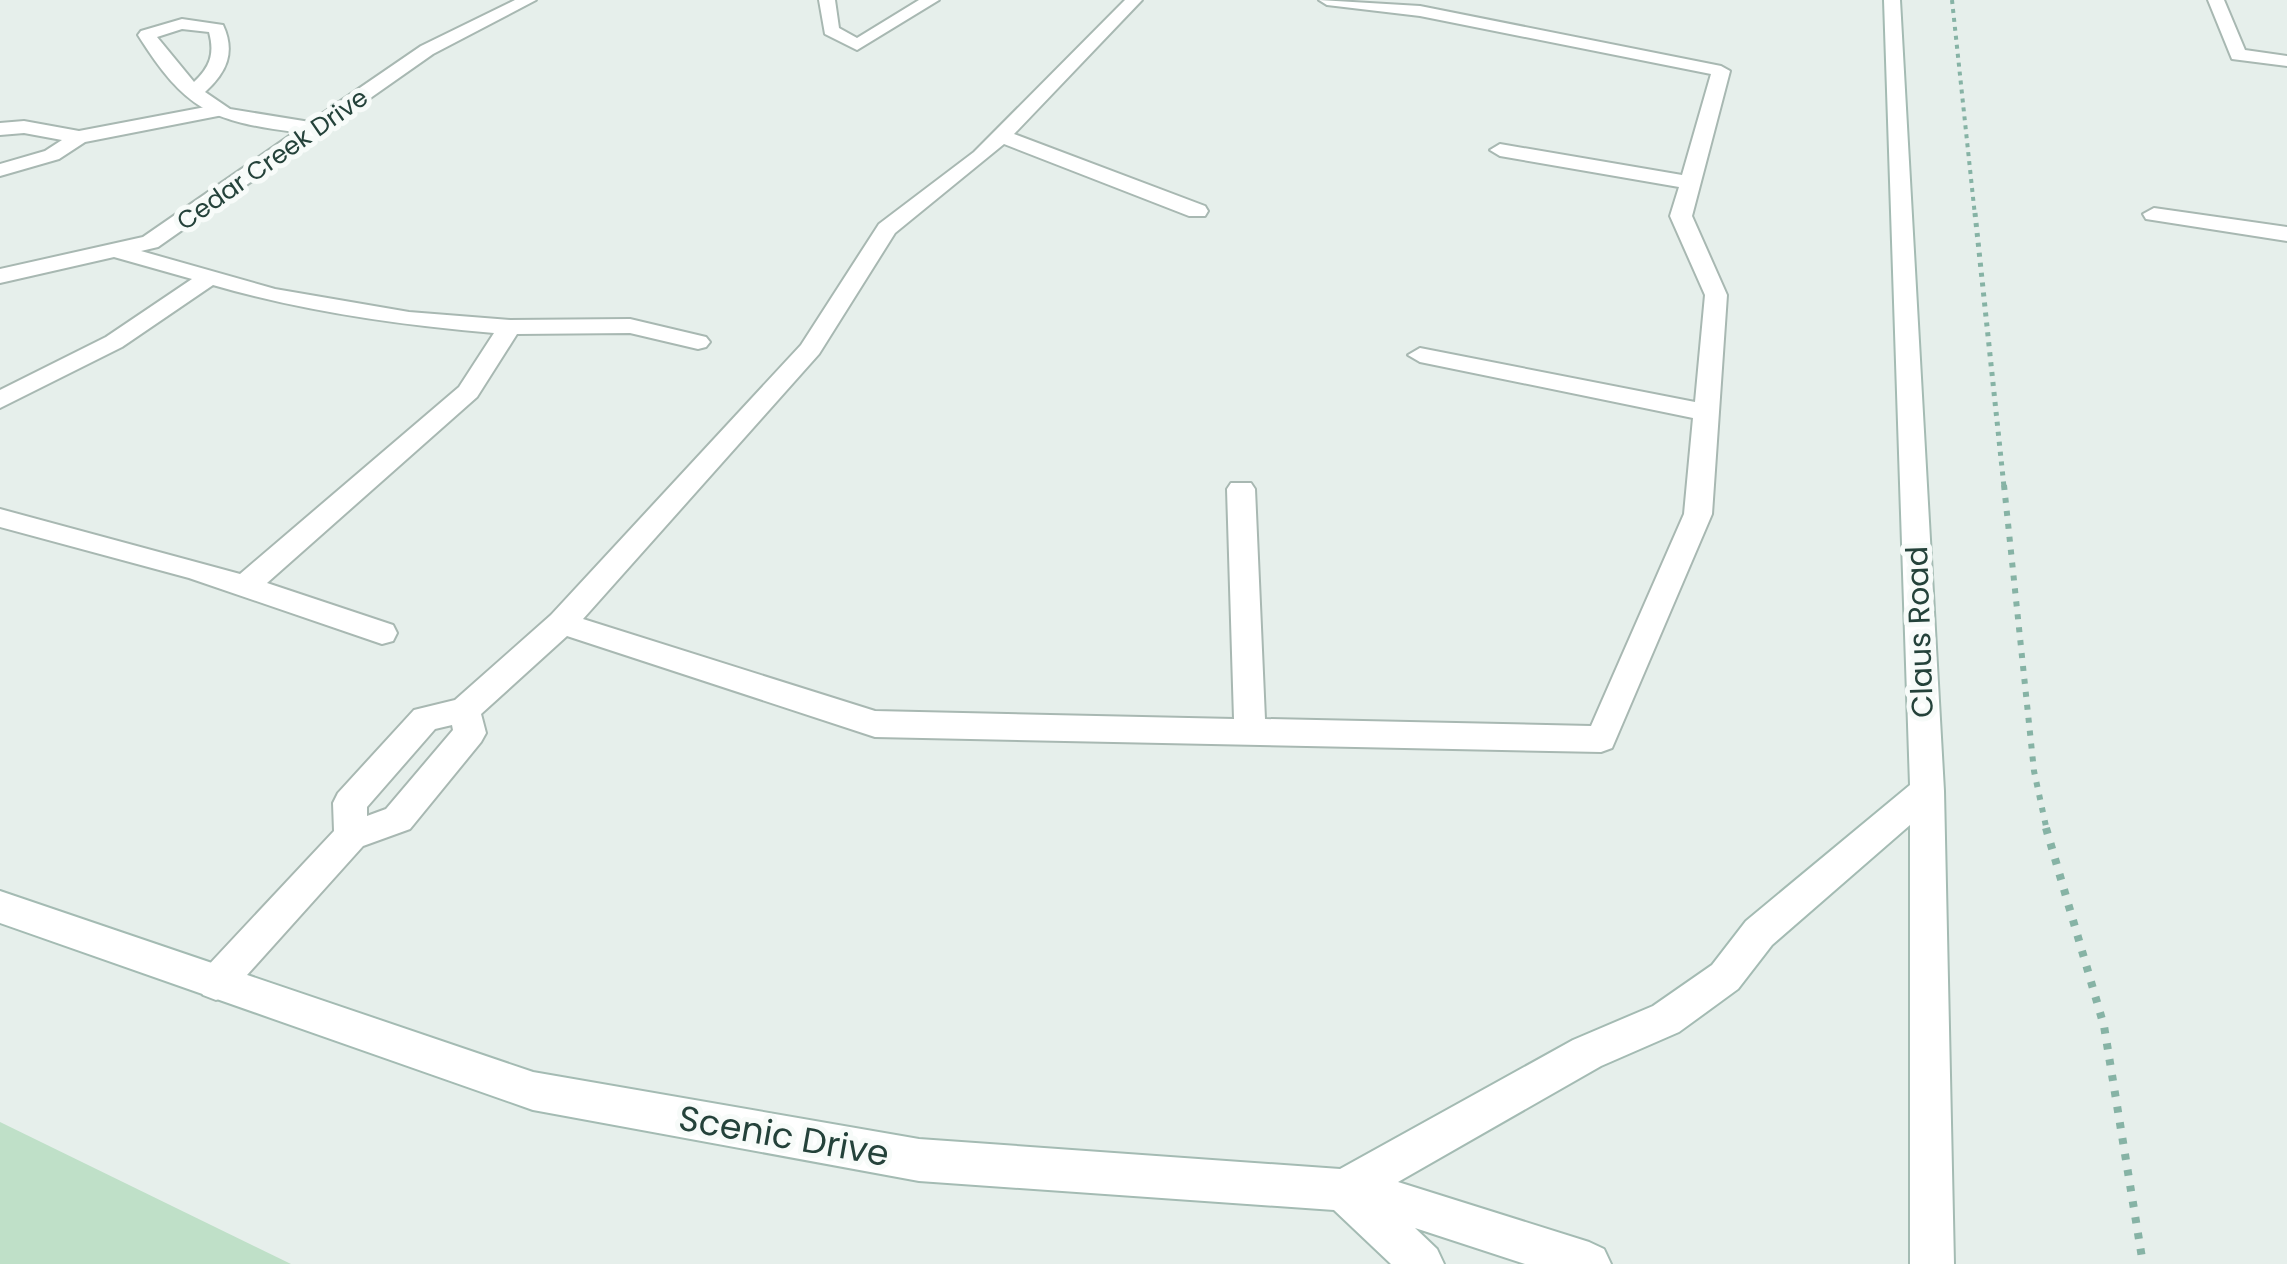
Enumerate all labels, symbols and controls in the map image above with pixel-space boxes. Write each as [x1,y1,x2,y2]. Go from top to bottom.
street label: Cedar Creek Drive [169,80,375,239]
street label: Claus Road [1895,545,1944,719]
street label: Scenic Drive [675,1093,893,1178]

